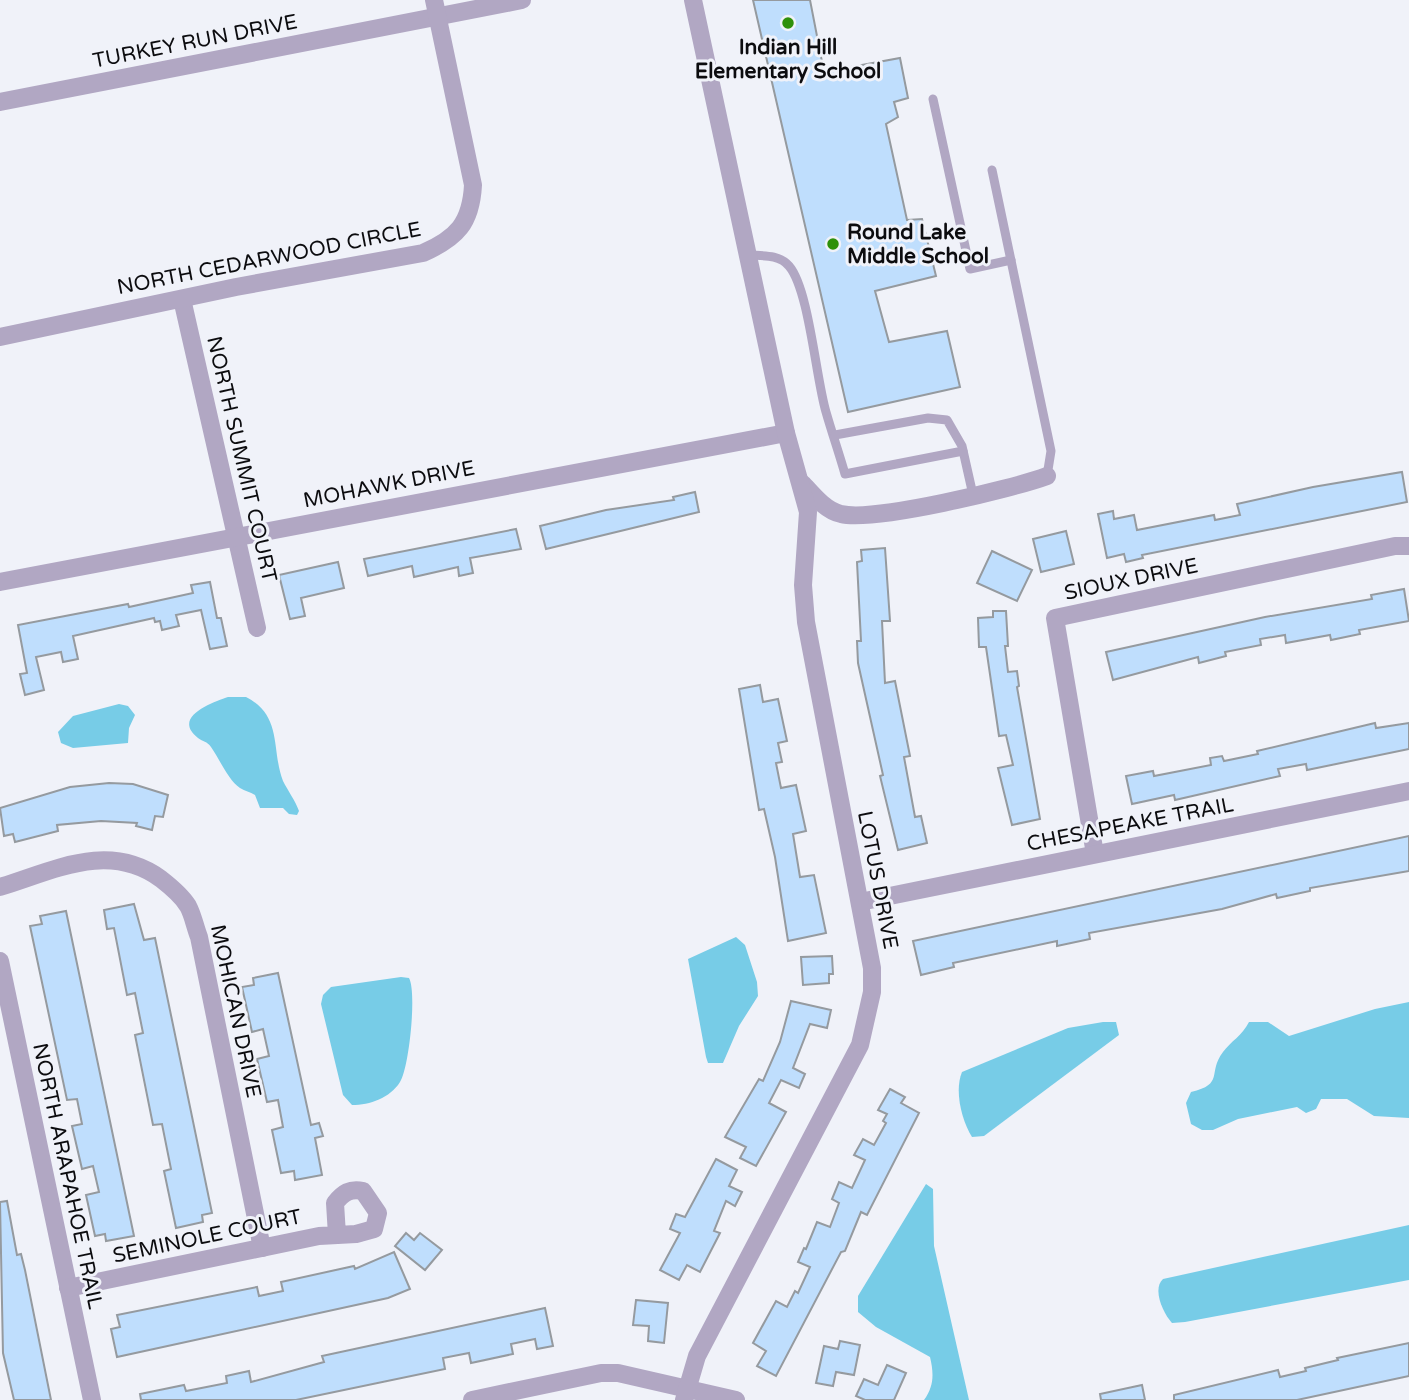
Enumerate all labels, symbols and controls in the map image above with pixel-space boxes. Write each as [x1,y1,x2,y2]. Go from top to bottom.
street label: TURKEY RUN DRIVE [91,9,300,74]
marker: Indian Hill Elementary School [780,15,796,31]
place label: Indian Hill Elementary School [695,35,881,84]
street label: NORTH CEDARWOOD CIRCLE [115,217,423,300]
place label: Round Lake Middle School [847,220,989,269]
marker: Round Lake Middle School [825,236,841,252]
street label: NORTH SUMMIT COURT [201,334,282,585]
street label: MOHAWK DRIVE [301,456,477,513]
street label: SIOUX DRIVE [1062,553,1200,606]
street label: CHESAPEAKE TRAIL [1025,792,1236,857]
street label: LOTUS DRIVE [852,809,903,951]
street label: MOHICAN DRIVE [205,922,266,1100]
street label: NORTH ARAPAHOE TRAIL [27,1041,108,1311]
street label: SEMINOLE COURT [110,1204,304,1269]

